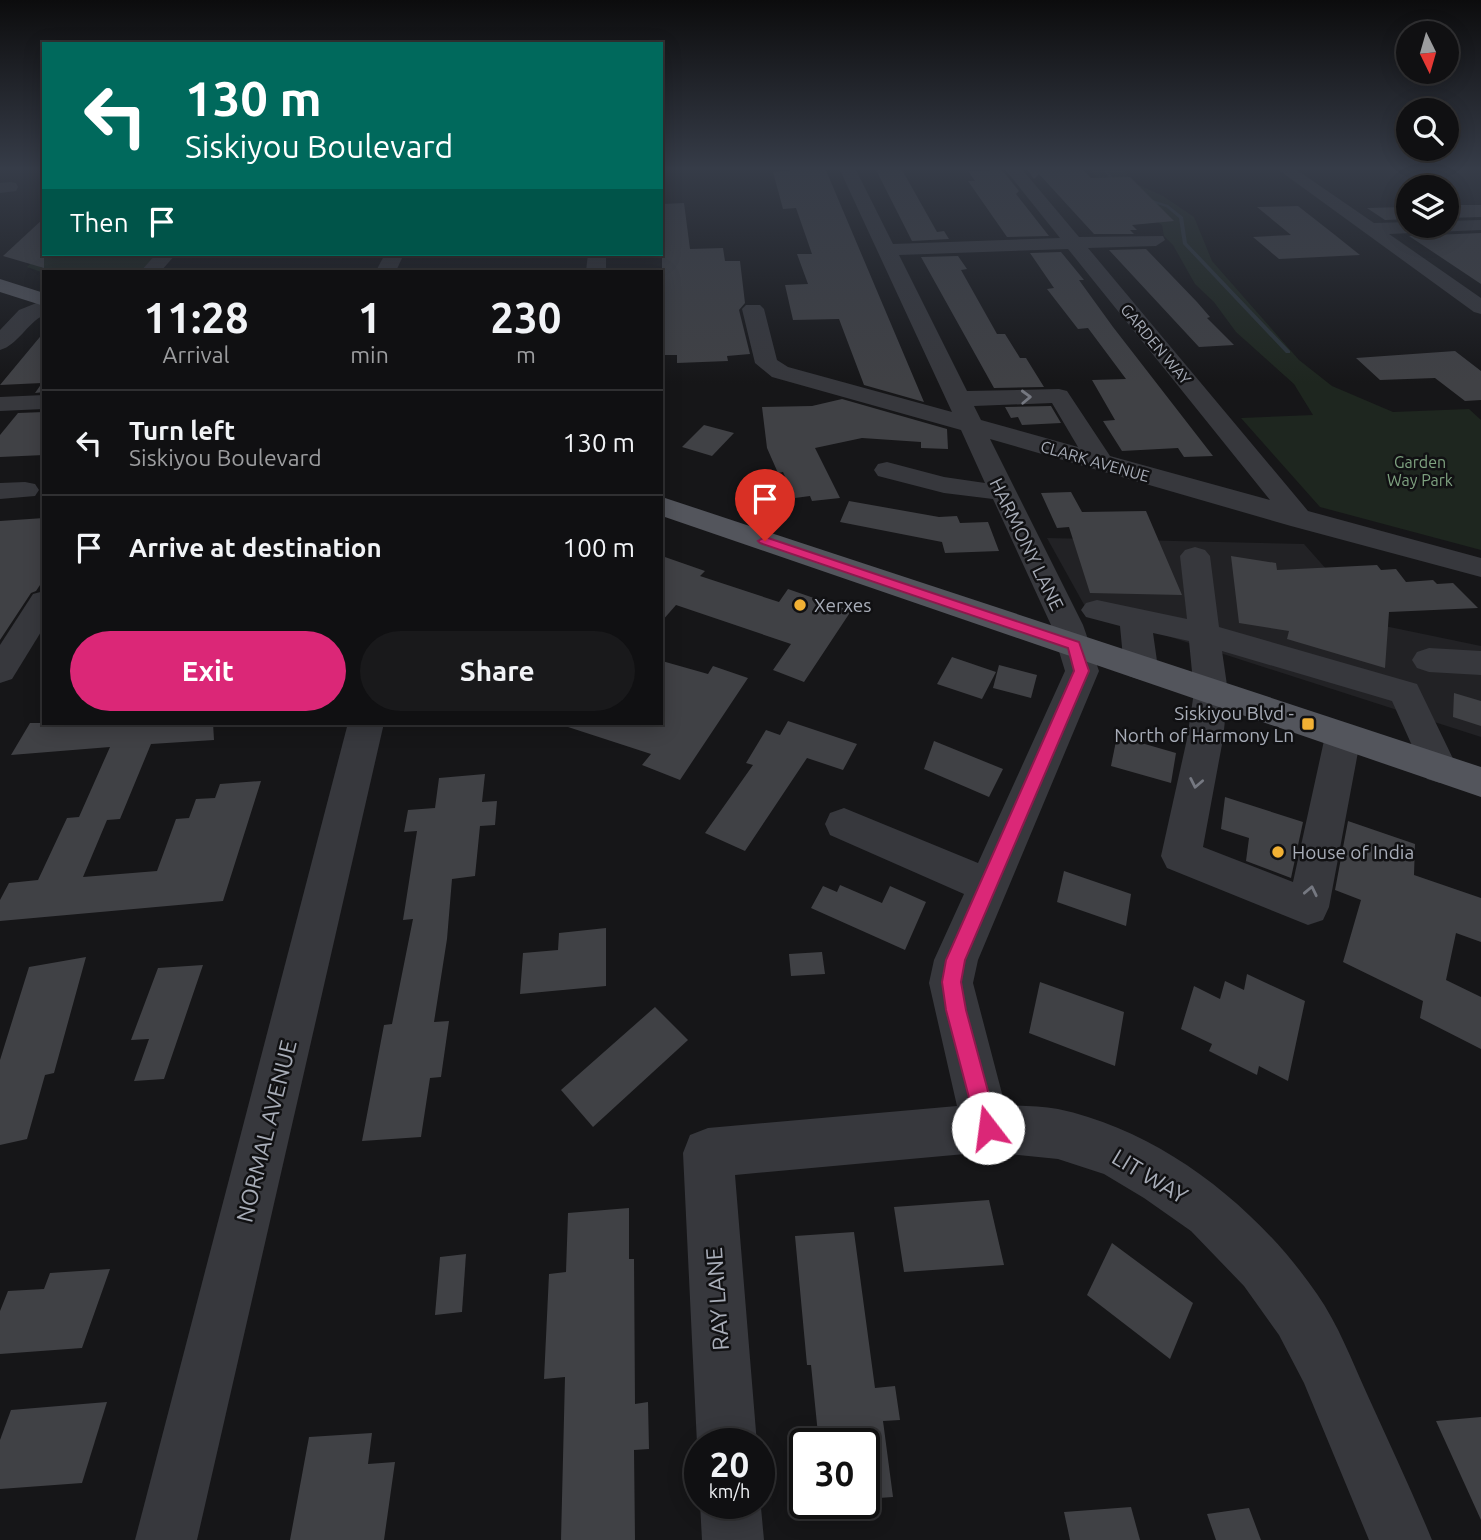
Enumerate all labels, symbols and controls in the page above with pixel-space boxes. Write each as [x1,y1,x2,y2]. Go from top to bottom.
north arrow [1396,21,1460,84]
map controls [1396,21,1459,238]
icon: left [70,70,161,161]
text: 130 m [185,70,322,125]
button: search [1396,98,1459,161]
text: Siskiyou Boulevard [185,128,453,164]
button: layers [1396,175,1459,238]
icon: arrive [143,203,181,241]
text: Then [70,208,129,237]
text: 11:28 [144,294,249,341]
text: 1 [358,294,381,341]
text: 230 [490,294,561,341]
street label: GARDEN WAY [1117,300,1195,388]
text: Arrival [163,342,230,367]
text: min [350,342,389,367]
text: m [516,342,536,367]
one-way arrow [1020,390,1031,405]
text: Turn left [129,416,235,445]
icon: left [70,424,108,462]
text: 130 m [563,428,635,457]
street label: CLARK AVENUE [1039,437,1151,485]
text: Siskiyou Boulevard [129,445,322,470]
park label: Garden Way Park [1387,453,1453,489]
pin [735,469,795,541]
street label: HARMONY LANE [985,474,1069,614]
icon: arrive [746,480,784,518]
icon: arrive [70,529,108,567]
text: Arrive at destination [129,533,382,562]
text: 100 m [563,533,635,562]
place label: Xerxes [814,594,872,616]
marker: Xerxes [792,597,808,613]
button: Exit [70,631,346,711]
button: Share [360,631,635,711]
place label: Siskiyou Blvd - North of Harmony Ln [1114,702,1294,746]
marker: Siskiyou Blvd - North of Harmony Ln [1300,716,1316,732]
one-way arrow [1189,777,1204,789]
place label: House of India [1292,841,1414,863]
marker: House of India [1270,844,1286,860]
one-way arrow [1303,885,1318,897]
street label: NORMAL AVENUE [231,1037,301,1225]
position arrow [951,1091,1025,1165]
street label: LIT WAY [1108,1144,1193,1209]
street label: RAY LANE [701,1246,733,1352]
speed limit sign: 30 [789,1428,880,1519]
text: 20 [710,1444,749,1484]
text: km/h [709,1481,750,1501]

